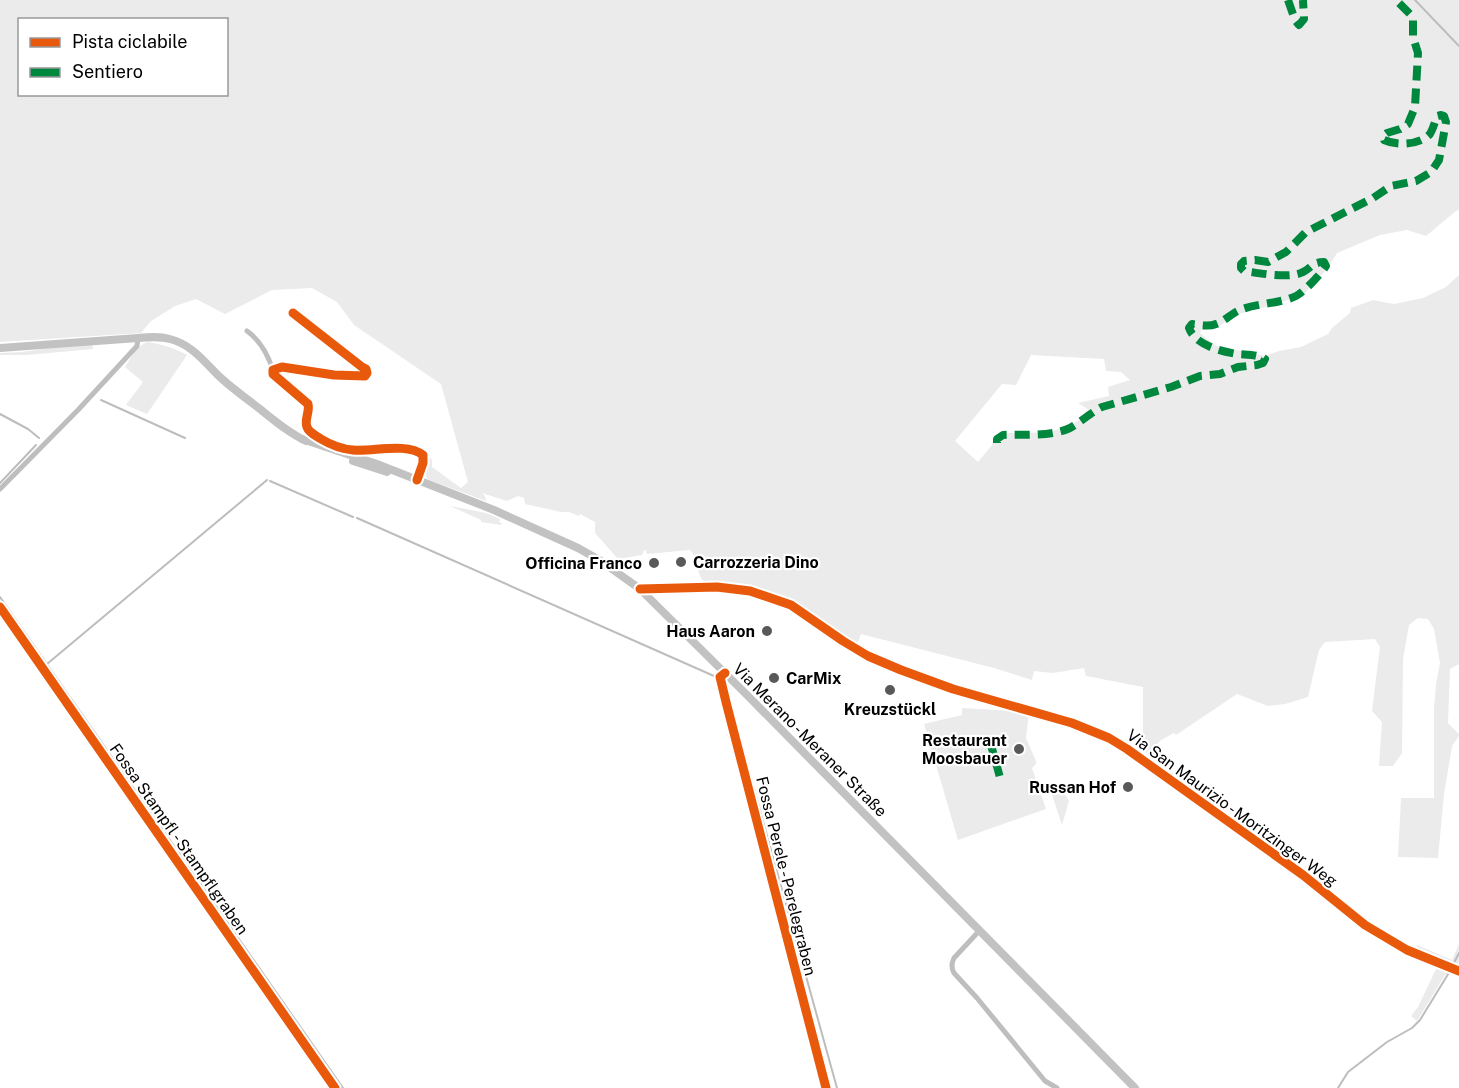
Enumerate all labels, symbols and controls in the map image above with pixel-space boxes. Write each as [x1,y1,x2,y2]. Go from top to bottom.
legend [18,18,228,96]
text: Pista ciclabile [72,31,187,52]
text: Sentiero [72,61,143,82]
place label: Carrozzeria Dino [693,553,819,572]
place label: Officina Franco [525,554,642,573]
marker: Carrozzeria Dino [674,555,688,569]
marker: Officina Franco [647,556,661,570]
place label: Haus Aaron [666,622,755,641]
marker: Haus Aaron [760,624,774,638]
street label: Via Merano - Meraner Straße [729,659,891,821]
place label: CarMix [786,669,842,688]
marker: CarMix [767,671,781,685]
marker: Kreuzstückl [883,683,897,697]
place label: Kreuzstückl [844,700,936,719]
street label: Via San Maurizio - Moritzinger Weg [1123,725,1341,891]
place label: Restaurant Moosbauer [922,731,1007,768]
street label: Fossa Stampfl - Stampflgraben [106,740,252,938]
marker: Restaurant Moosbauer [1012,742,1026,756]
street label: Fossa Perele - Perelegraben [752,774,820,978]
place label: Russan Hof [1029,778,1117,797]
marker: Russan Hof [1121,780,1135,794]

